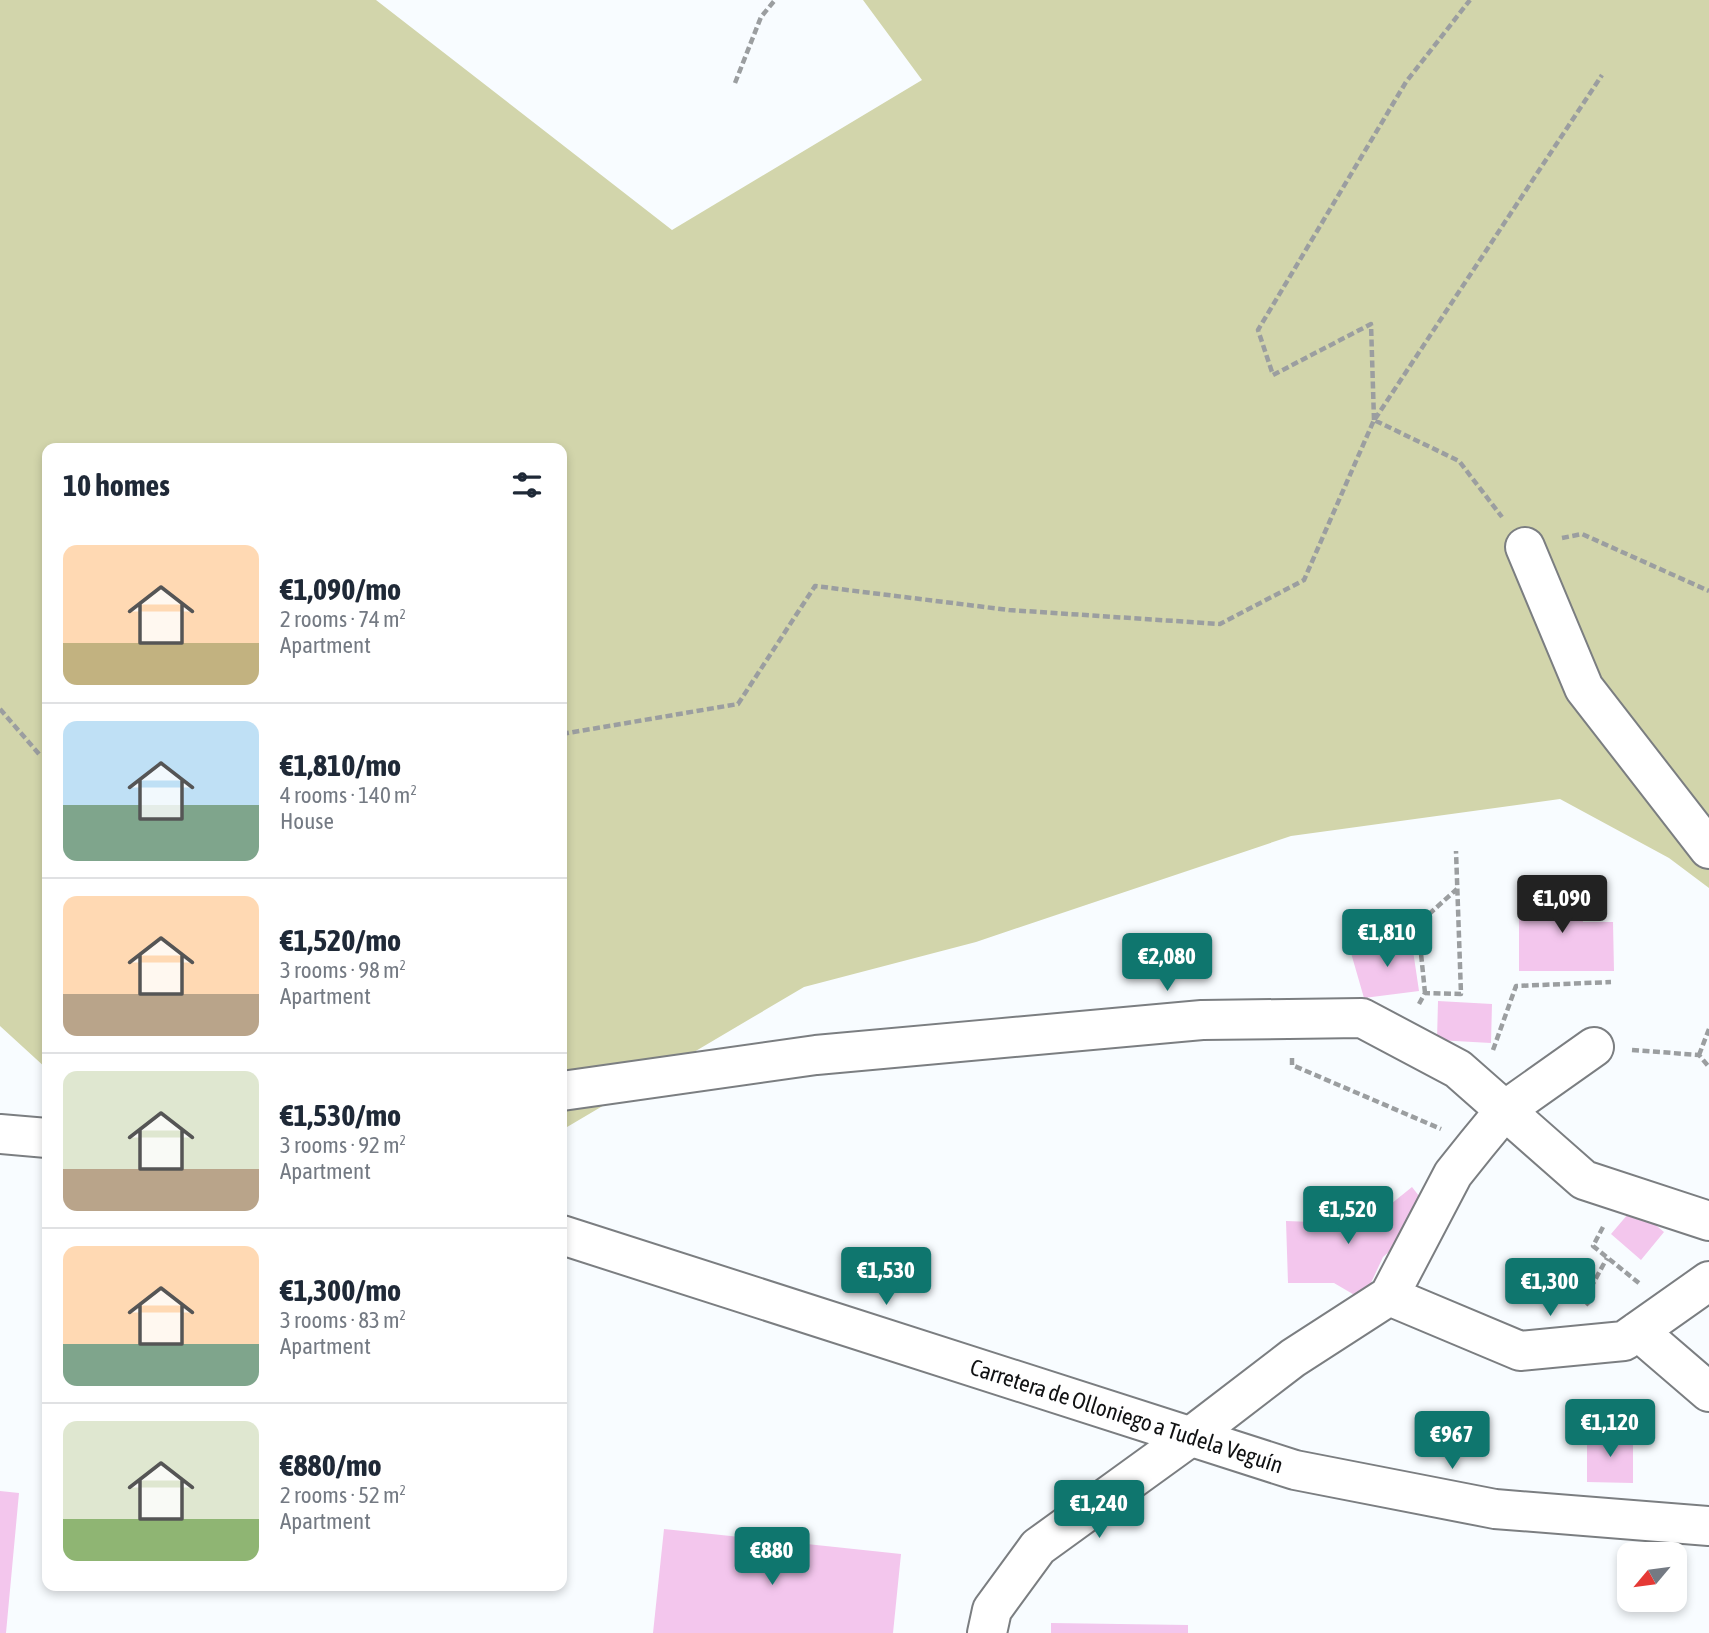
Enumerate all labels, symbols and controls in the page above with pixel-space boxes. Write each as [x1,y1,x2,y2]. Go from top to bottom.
icon: filters [508,466,546,504]
text: 10 homes [63,468,170,502]
text: €1,090/mo [280,572,401,606]
icon: home [119,573,203,657]
text: 2 rooms · 74 m² [280,606,406,632]
text: Apartment [280,632,371,658]
text: €1,810/mo [280,748,401,782]
icon: home [119,749,203,833]
text: 4 rooms · 140 m² [280,782,417,808]
text: House [280,808,334,834]
pin: €1,090 [1505,876,1619,935]
text: €1,090 [1533,885,1591,911]
pin: €1,810 [1330,909,1444,969]
text: €1,810 [1358,919,1416,945]
text: €1,520/mo [280,923,401,957]
icon: home [119,924,203,1008]
pin: €2,080 [1110,934,1224,993]
text: €2,080 [1138,943,1196,969]
text: 3 rooms · 98 m² [280,957,406,983]
text: Apartment [280,983,371,1009]
text: €1,530/mo [280,1098,401,1132]
icon: home [119,1099,203,1183]
text: 3 rooms · 92 m² [280,1132,406,1158]
text: Apartment [280,1158,371,1184]
pin: €1,520 [1291,1186,1405,1246]
text: €1,520 [1319,1196,1377,1222]
pin: €1,530 [829,1248,943,1307]
text: €1,530 [857,1257,915,1283]
pin: €1,300 [1493,1258,1607,1318]
text: €1,300 [1521,1268,1579,1294]
text: €1,300/mo [280,1273,401,1307]
icon: home [119,1274,203,1358]
text: 3 rooms · 83 m² [280,1307,406,1333]
text: Apartment [280,1333,371,1359]
street label: Carretera de Olloniego a Tudela Veguín [967,1354,1286,1478]
pin: €1,120 [1553,1400,1667,1459]
text: €1,120 [1581,1409,1639,1435]
pin: €967 [1411,1412,1493,1471]
text: €967 [1431,1421,1473,1447]
text: €880/mo [280,1448,382,1482]
icon: home [119,1449,203,1533]
pin: €1,240 [1042,1480,1156,1540]
text: 2 rooms · 52 m² [280,1482,406,1508]
text: €1,240 [1070,1490,1128,1516]
text: Apartment [280,1508,371,1534]
pin: €880 [731,1528,813,1587]
text: €880 [751,1537,793,1563]
north arrow [1617,1542,1687,1612]
map controls [1617,1542,1687,1612]

